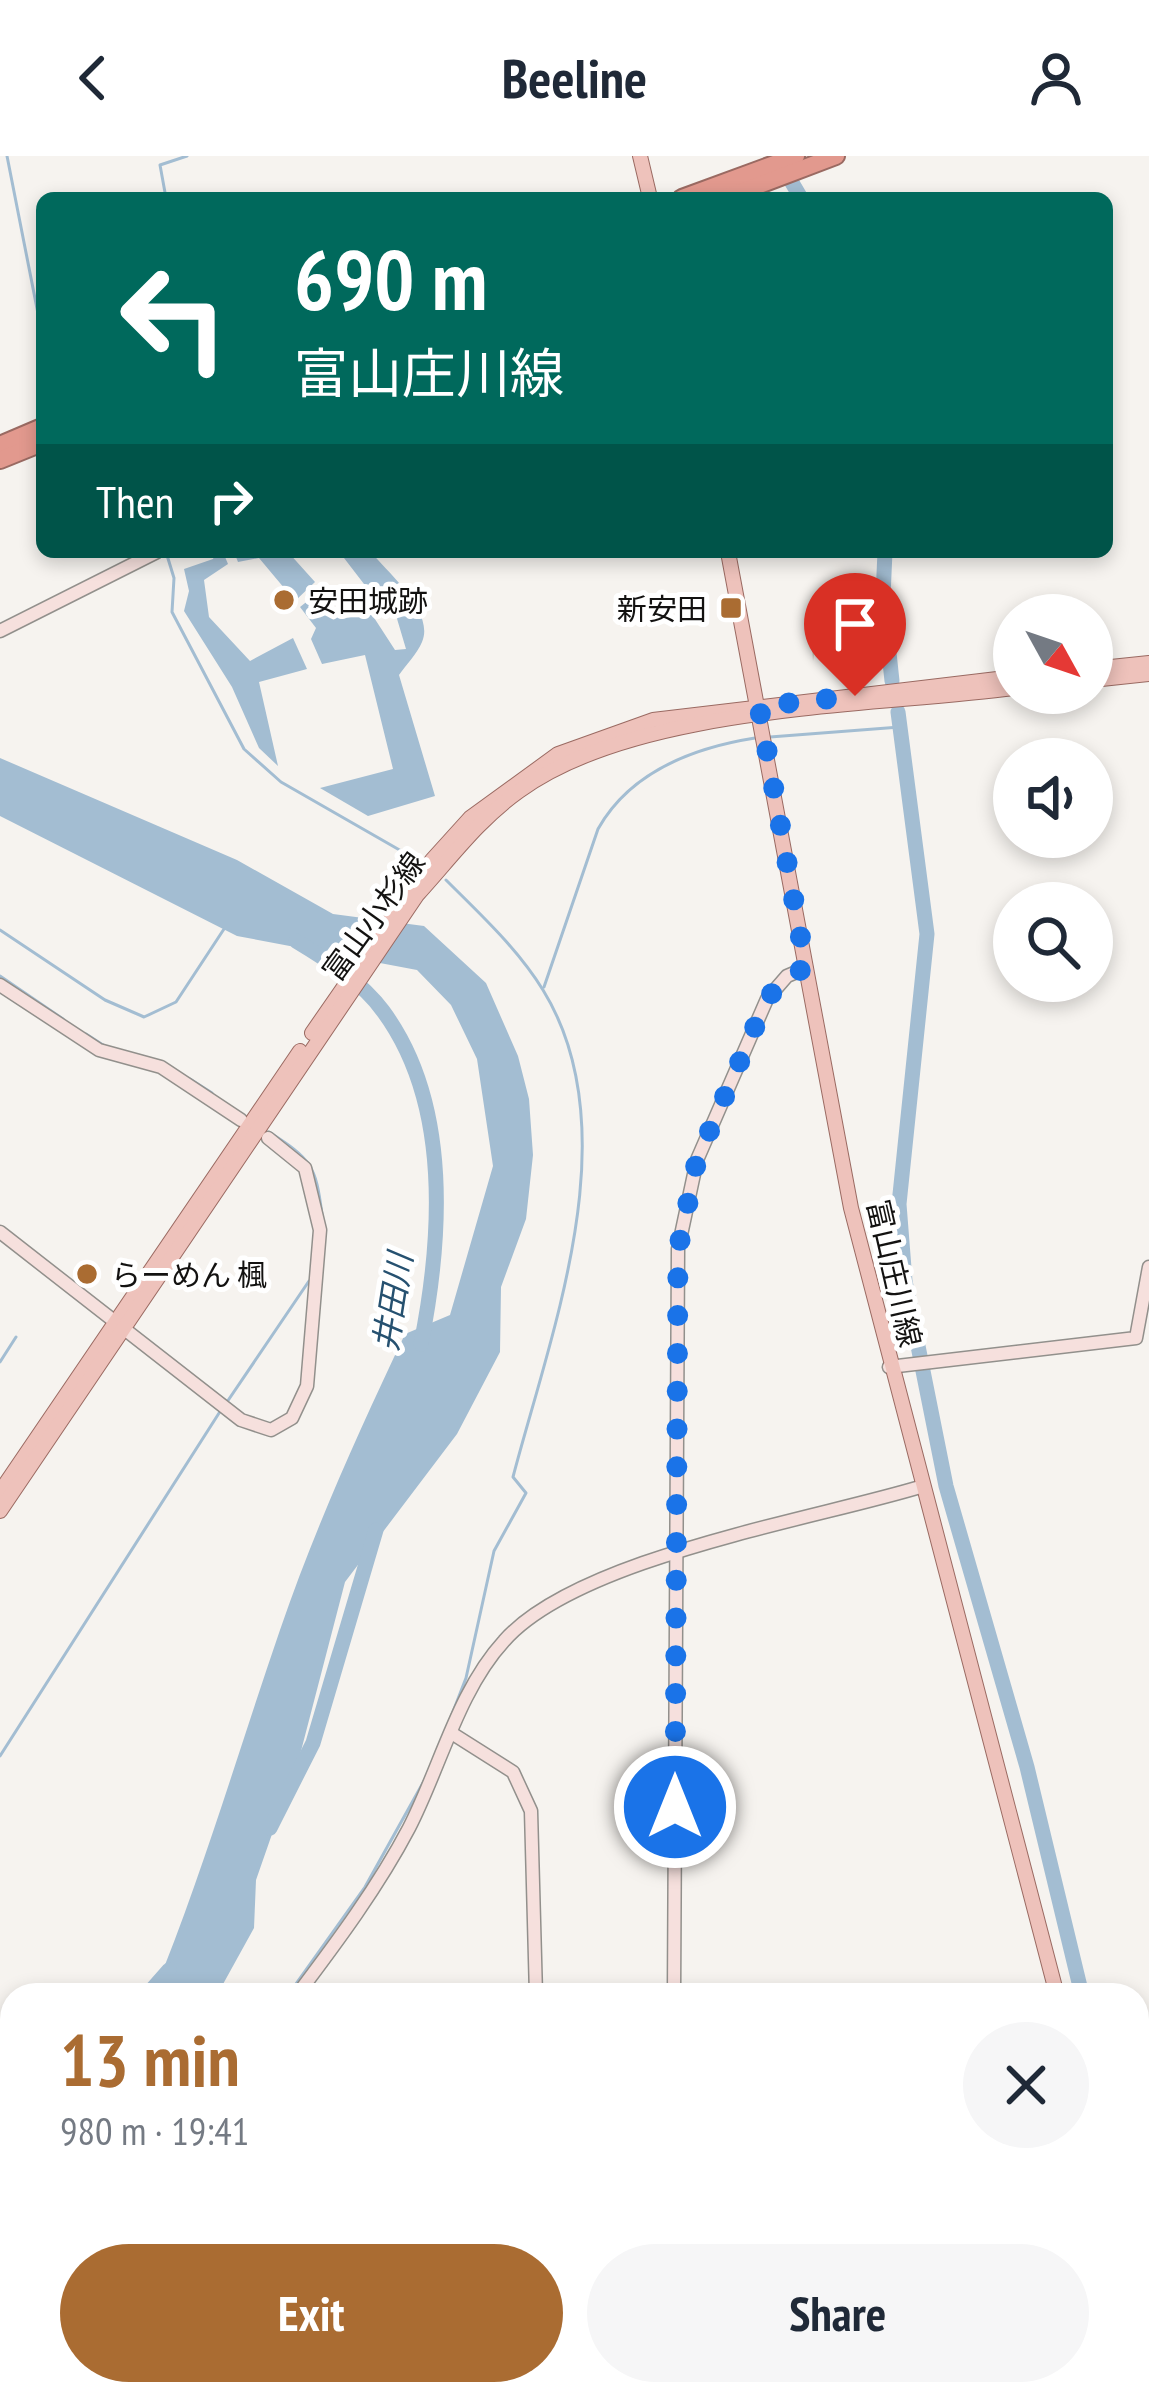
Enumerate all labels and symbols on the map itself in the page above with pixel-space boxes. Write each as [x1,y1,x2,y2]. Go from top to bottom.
pin [804,573,906,696]
place label: 安田城跡 [308,581,428,620]
marker: 安田城跡 [271,587,297,613]
place label: 新安田 [617,589,707,628]
north arrow [993,594,1113,714]
marker: 新安田 [718,595,744,621]
street label: 富山小杉線 [313,844,433,988]
street label: 富山庄川線 [859,1196,931,1350]
water label: 井田川 [363,1247,421,1354]
place label: らーめん 楓 [111,1255,267,1294]
marker: らーめん 楓 [74,1261,100,1287]
position arrow [612,1744,738,1870]

